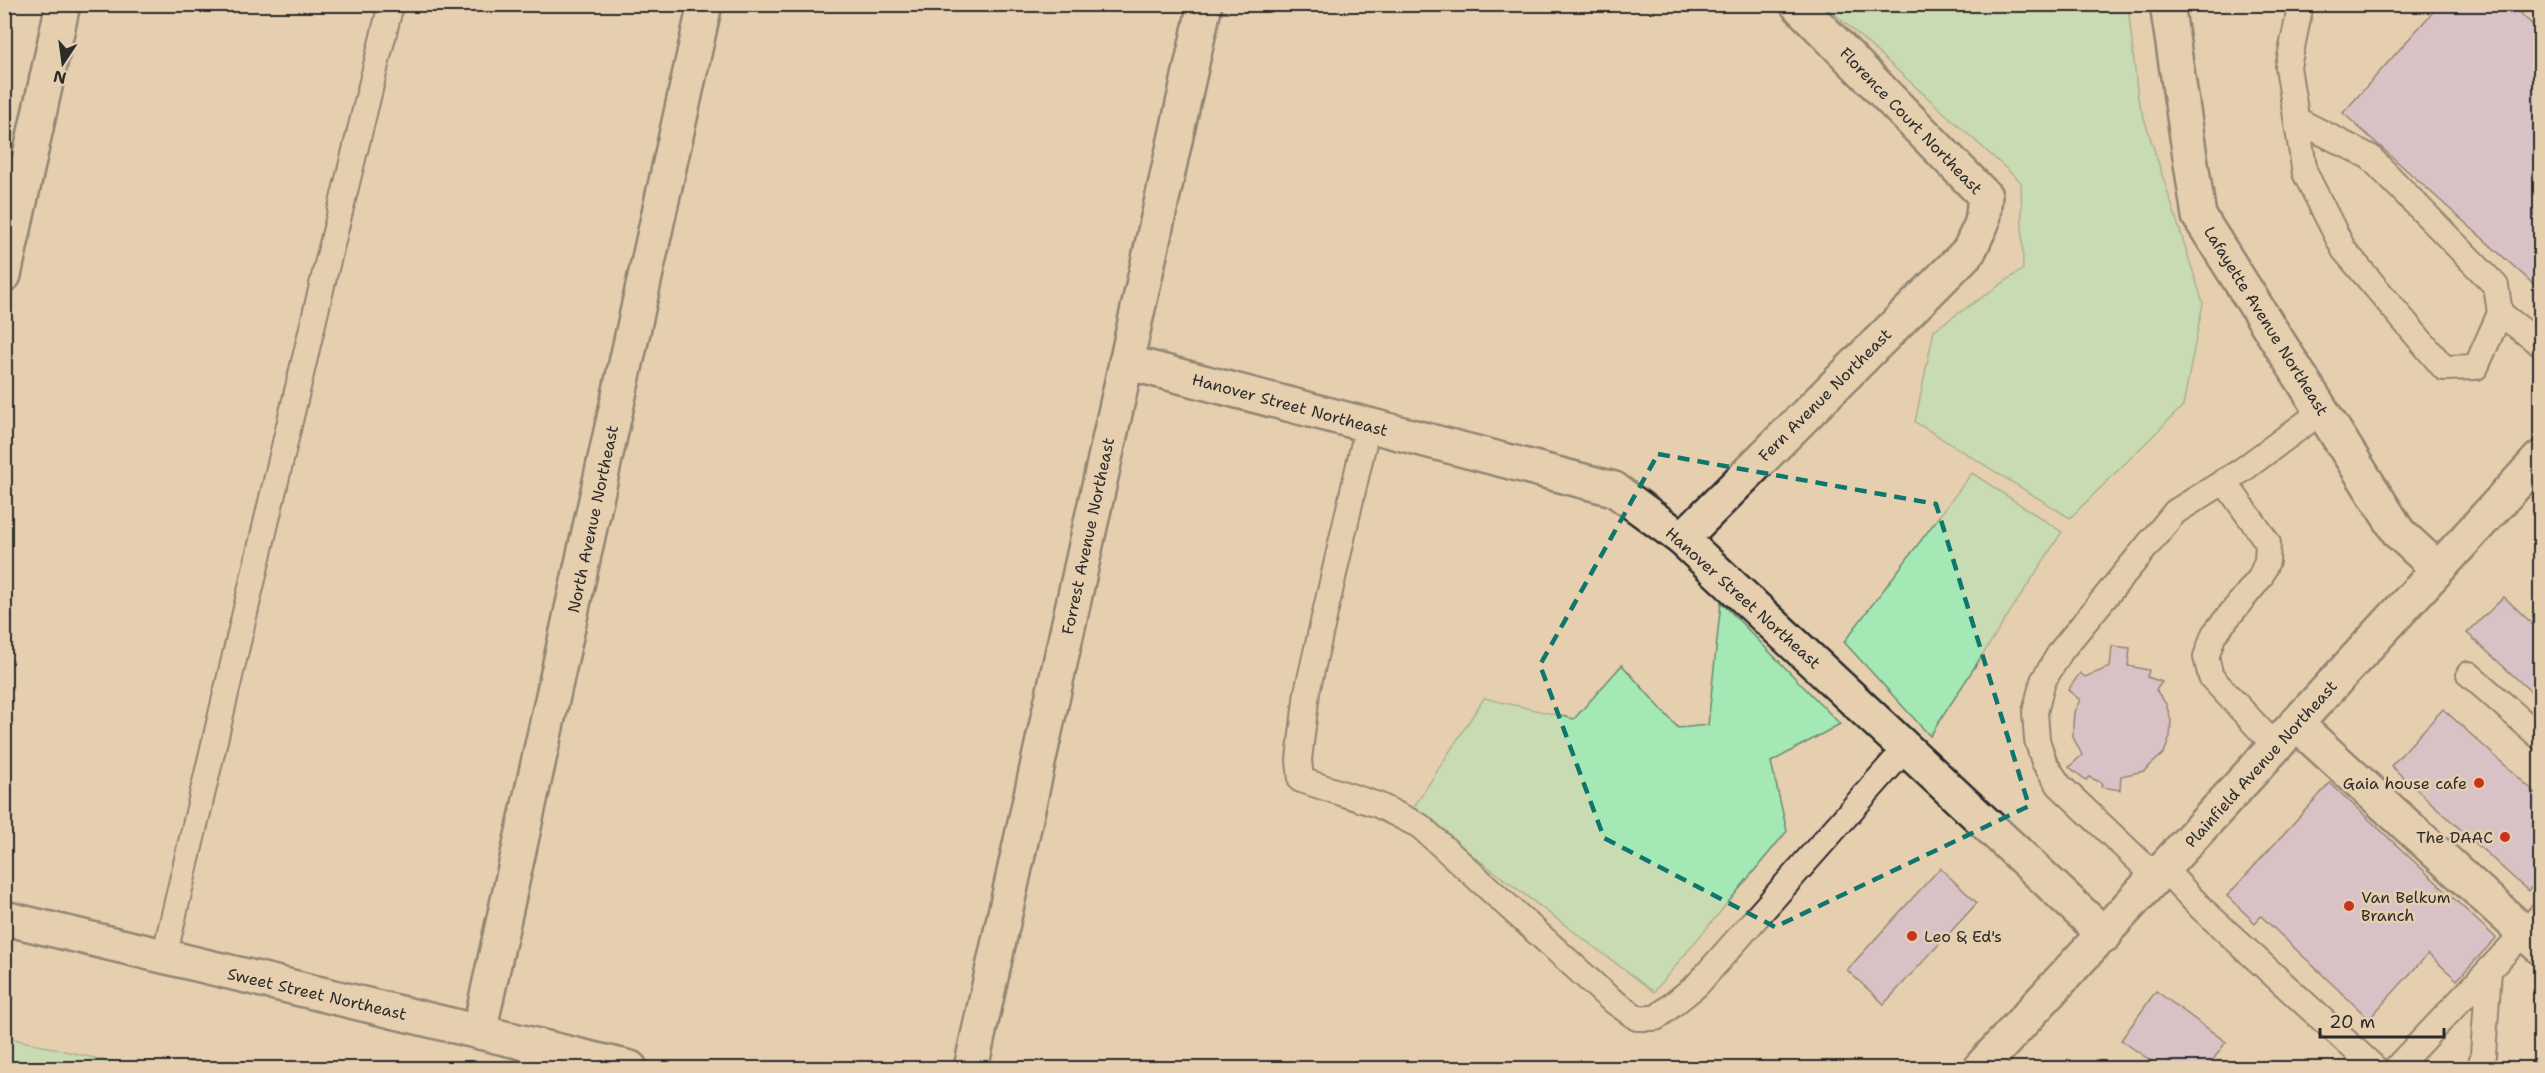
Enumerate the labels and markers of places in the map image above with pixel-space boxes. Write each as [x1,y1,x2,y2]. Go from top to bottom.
place label: Gaia house cafe [2343,773,2467,794]
marker: Gaia house cafe [2472,776,2486,790]
place label: The DAAC [2416,827,2493,848]
marker: The DAAC [2498,830,2512,844]
place label: Van Belkum Branch [2361,887,2451,926]
marker: Van Belkum Branch [2342,899,2356,913]
place label: Leo & Ed's [1924,926,2002,947]
marker: Leo & Ed's [1905,929,1919,943]

